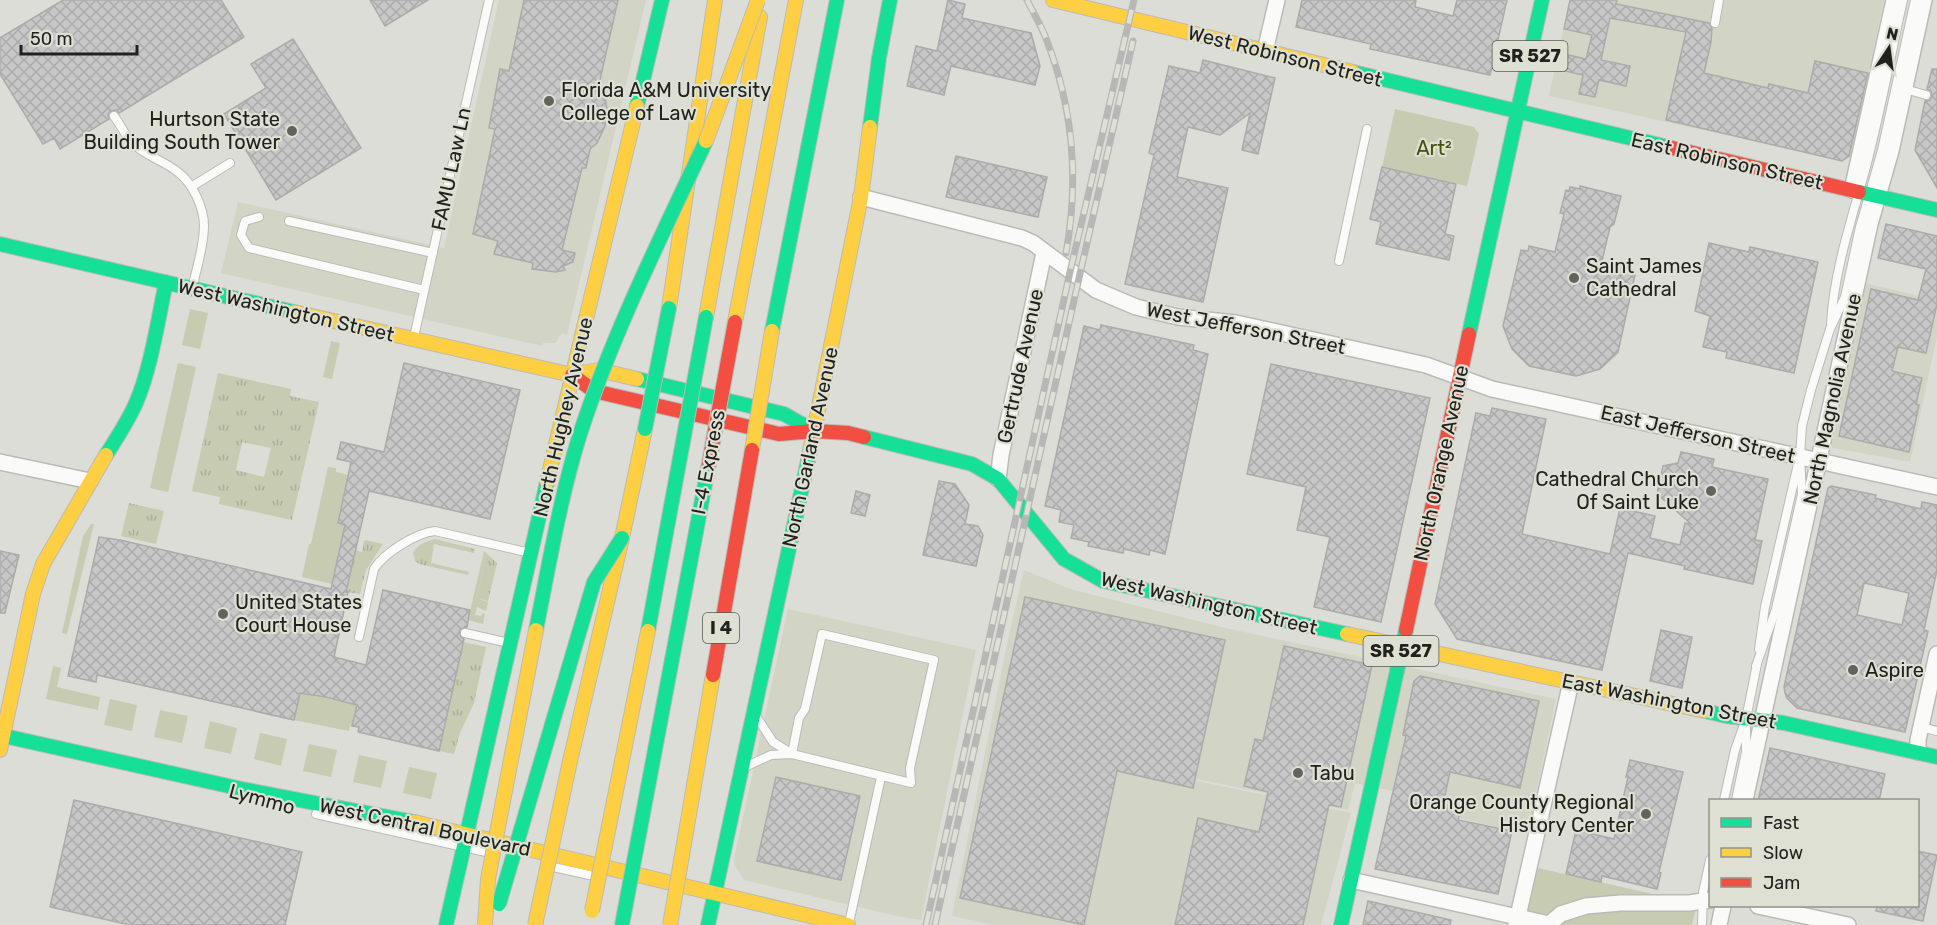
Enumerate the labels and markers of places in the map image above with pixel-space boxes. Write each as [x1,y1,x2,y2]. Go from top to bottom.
place label: Florida A&M University College of Law [561,78,771,125]
marker: Florida A&M University College of Law [542,94,556,108]
place label: Hurtson State Building South Tower [83,107,280,154]
marker: Hurtson State Building South Tower [285,124,299,138]
place label: Saint James Cathedral [1586,254,1702,301]
marker: Saint James Cathedral [1567,271,1581,285]
place label: Cathedral Church Of Saint Luke [1535,467,1699,514]
marker: Cathedral Church Of Saint Luke [1704,484,1718,498]
place label: United States Court House [235,590,362,637]
marker: United States Court House [216,607,230,621]
place label: Aspire [1865,658,1924,682]
marker: Aspire [1846,663,1860,677]
place label: Tabu [1310,761,1355,785]
marker: Tabu [1291,766,1305,780]
place label: Orange County Regional History Center [1409,790,1634,837]
marker: Orange County Regional History Center [1639,807,1653,821]

